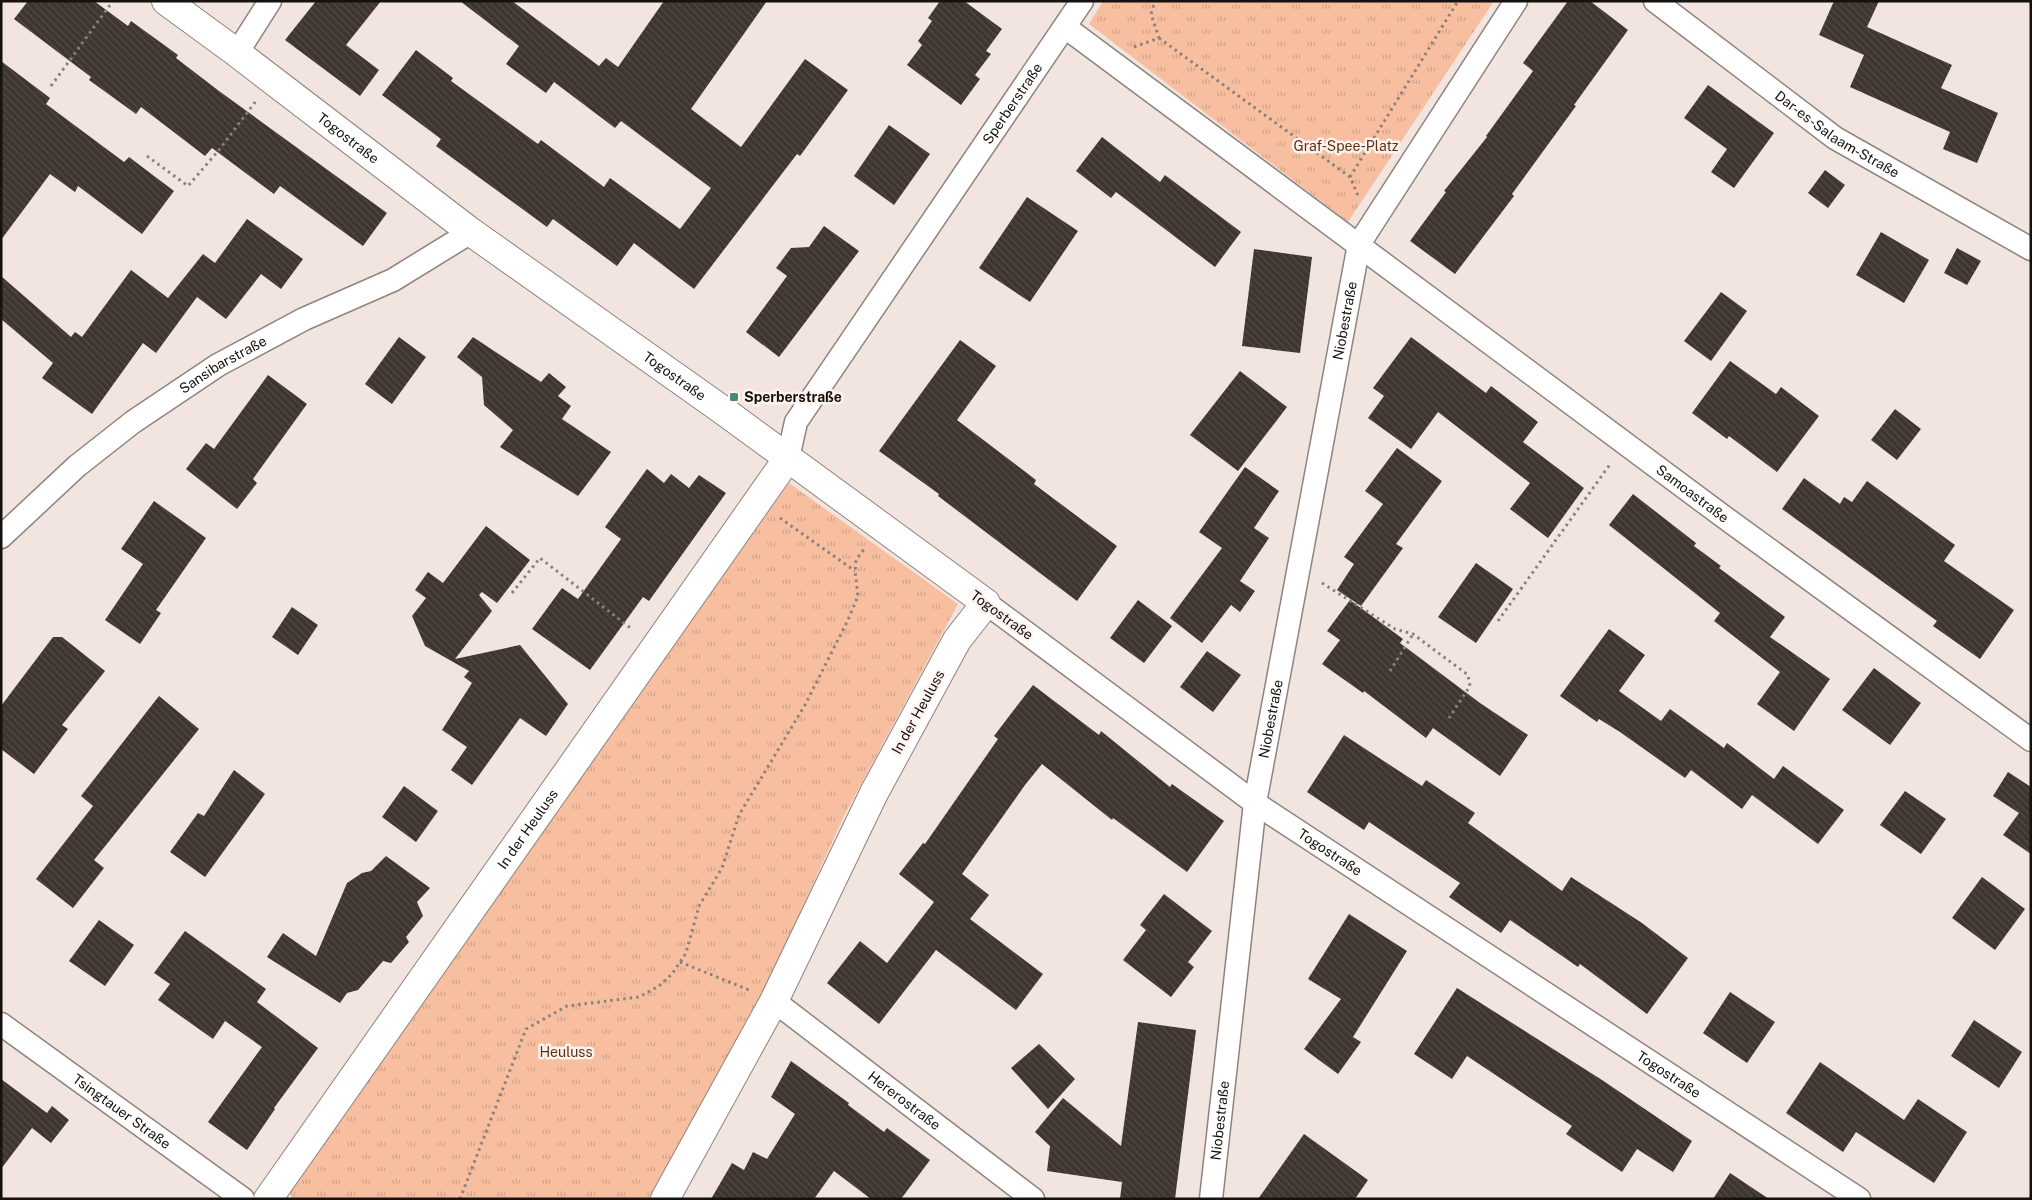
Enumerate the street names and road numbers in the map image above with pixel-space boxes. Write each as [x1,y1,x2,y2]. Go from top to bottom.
street label: Sperberstraße [979,60,1046,147]
street label: Dar-es-Salaam-Straße [1772,87,1902,181]
street label: Togostraße [314,109,382,167]
street label: Niobestraße [1330,280,1360,361]
street label: Sansibarstraße [176,333,269,397]
street label: Togostraße [640,348,709,404]
street label: Samoastraße [1653,461,1732,526]
street label: Togostraße [968,587,1036,643]
street label: In der Heuluss [888,667,948,757]
street label: Niobestraße [1255,678,1286,760]
street label: In der Heuluss [494,786,561,872]
street label: Togostraße [1295,825,1365,879]
street label: Togostraße [1634,1048,1704,1101]
street label: Hererostraße [865,1068,944,1133]
street label: Tsingtauer Straße [70,1071,174,1152]
street label: Niobestraße [1207,1080,1232,1161]

